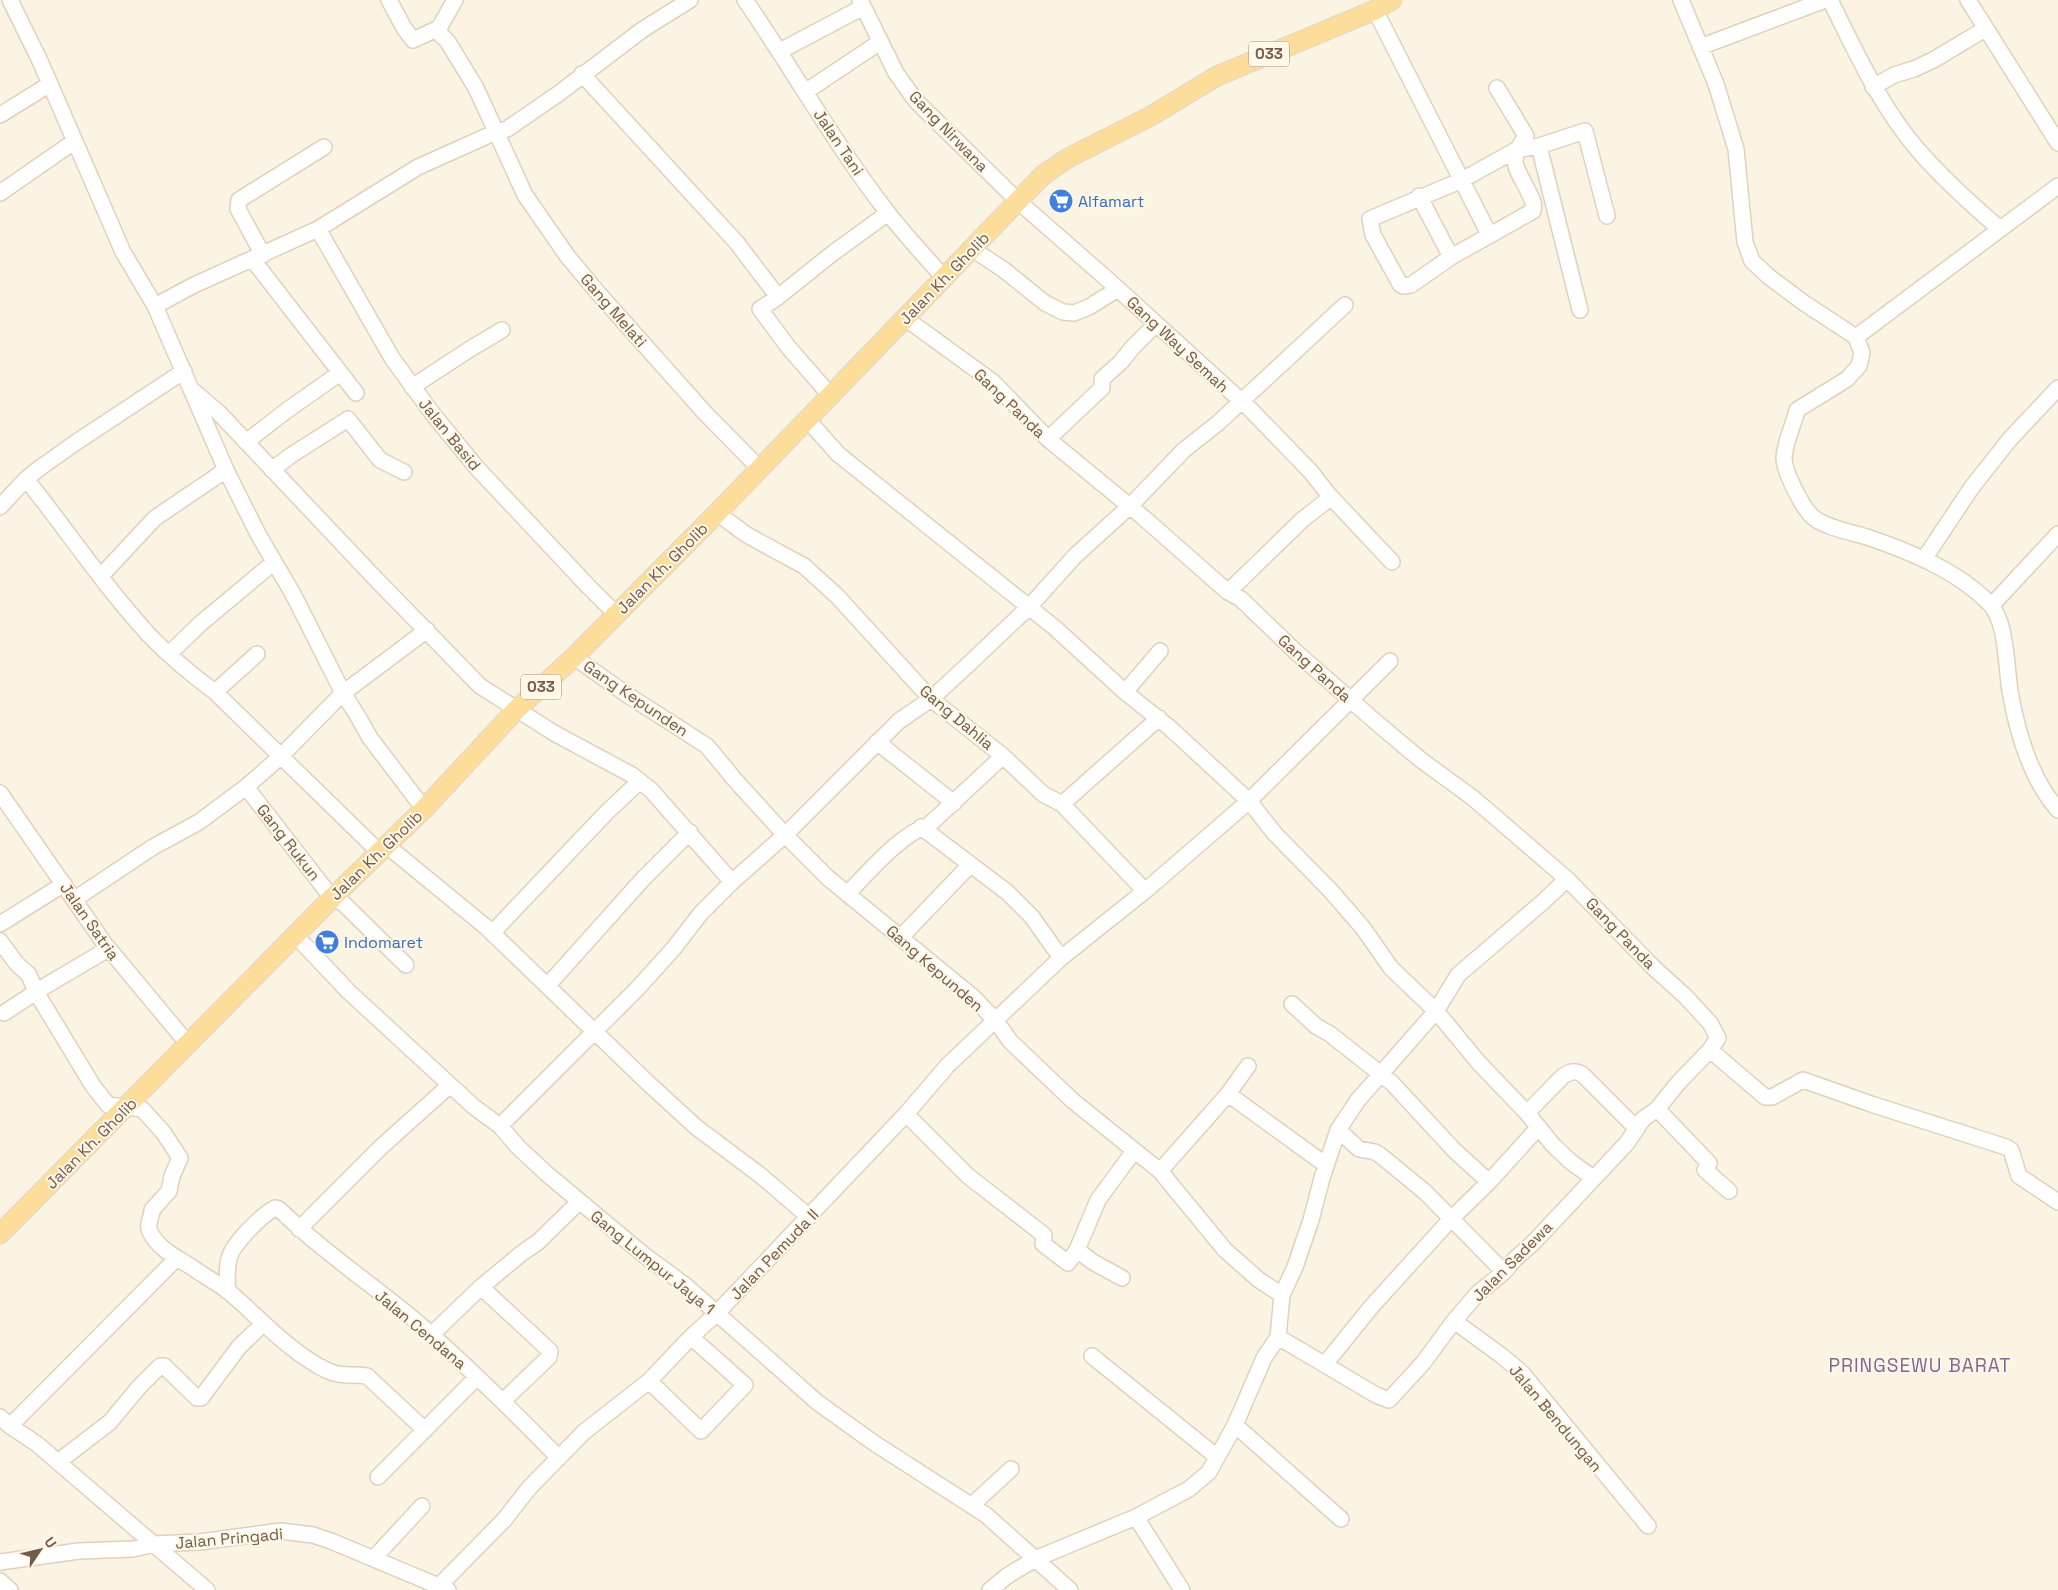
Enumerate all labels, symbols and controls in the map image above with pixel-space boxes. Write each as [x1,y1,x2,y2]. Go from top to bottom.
road number: 033 [1249,42,1289,66]
street label: Gang Nirwana [904,86,993,177]
street label: Jalan Tani [809,105,869,180]
supermarket icon: Alfamart [1048,188,1074,214]
place label: Alfamart [1078,191,1144,212]
street label: Jalan Kh. Gholib [895,228,994,329]
street label: Gang Melati [576,269,651,352]
street label: Gang Way Semah [1122,291,1233,397]
street label: Gang Panda [969,364,1050,443]
street label: Jalan Basid [414,394,485,475]
street label: Jalan Kh. Gholib [612,518,713,619]
street label: Gang Panda [1273,630,1356,707]
street label: Gang Kepunden [579,655,692,741]
road number: 033 [521,674,561,700]
street label: Gang Dahlia [915,680,998,755]
street label: Gang Rukun [252,800,325,885]
street label: Jalan Kh. Gholib [326,806,427,905]
street label: Jalan Satria [55,878,124,964]
street label: Gang Panda [1581,893,1660,974]
street label: Gang Kepunden [882,920,988,1016]
supermarket icon: Indomaret [314,929,340,955]
place label: Indomaret [344,932,423,953]
street label: Jalan Kh. Gholib [41,1093,142,1194]
street label: Jalan Pemuda II [725,1204,823,1304]
street label: Gang Lumpur Jaya 1 [586,1206,719,1319]
street label: Jalan Sadewa [1468,1217,1557,1306]
street label: Jalan Cendana [370,1285,471,1374]
district label: PRINGSEWU BARAT [1829,1353,2011,1378]
street label: Jalan Bendungan [1504,1360,1607,1477]
street label: Jalan Pringadi [174,1523,284,1554]
north arrow [15,1525,65,1575]
text: U [41,1534,61,1552]

